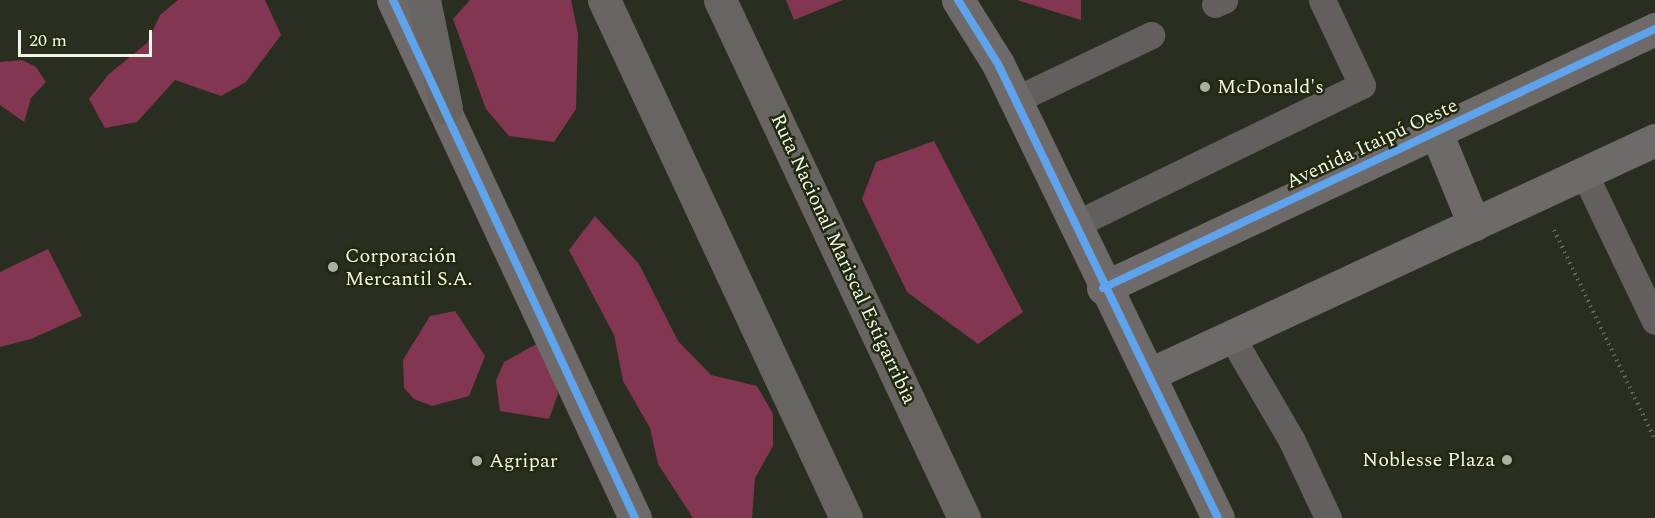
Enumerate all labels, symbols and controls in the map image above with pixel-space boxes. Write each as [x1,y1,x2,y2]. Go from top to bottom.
scale bar [21,18,154,56]
text: 20 m [29,27,67,54]
place label: McDonald's [1217,75,1324,99]
marker: McDonald's [1198,80,1212,94]
street label: Avenida Itaipú Oeste [1282,94,1462,194]
street label: Ruta Nacional Mariscal Estigarribia [765,110,921,408]
place label: Corporación Mercantil S.A. [345,244,472,291]
marker: Corporación Mercantil S.A. [326,260,340,274]
place label: Noblesse Plaza [1362,448,1495,472]
place label: Agripar [489,449,558,473]
marker: Noblesse Plaza [1500,453,1514,467]
marker: Agripar [470,454,484,468]

